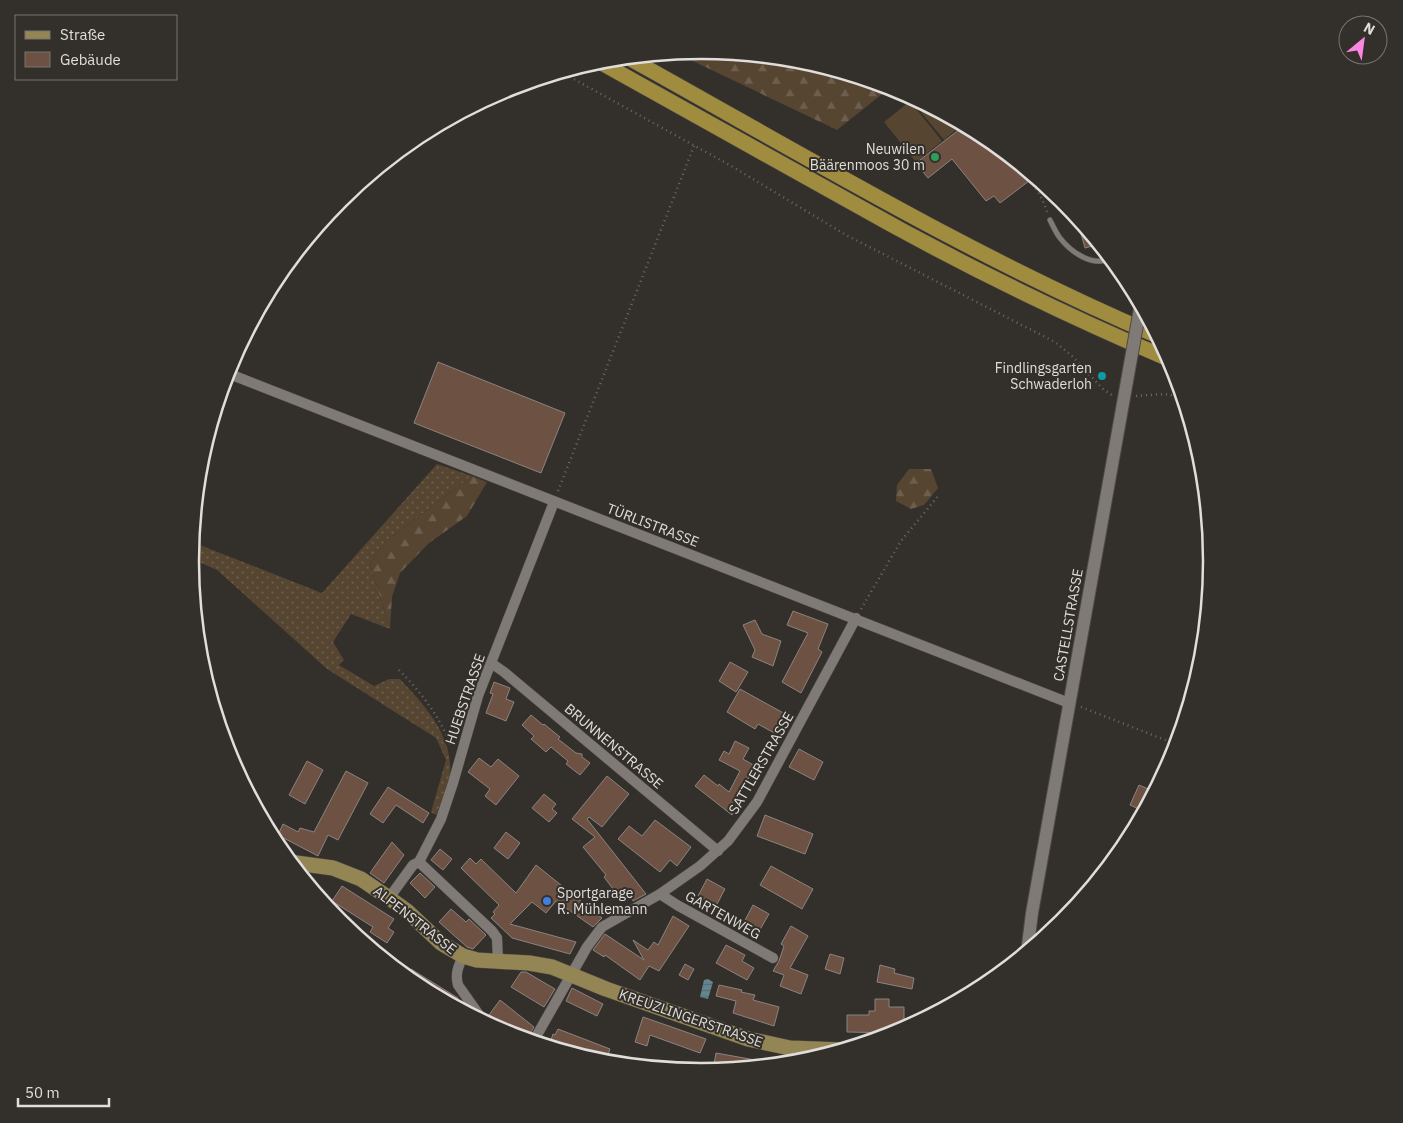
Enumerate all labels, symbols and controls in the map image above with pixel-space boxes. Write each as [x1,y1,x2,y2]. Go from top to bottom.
legend [15,15,178,80]
north arrow [1338,15,1388,65]
text: N [1361,18,1378,39]
text: Straße [60,25,105,44]
text: Gebäude [60,50,121,69]
place label: Neuwilen Bäärenmoos 30 m [810,140,925,174]
marker: Neuwilen Bäärenmoos 30 m [929,151,941,163]
place label: Findlingsgarten Schwaderloh [995,359,1092,393]
marker: Findlingsgarten Schwaderloh [1096,370,1108,382]
street label: TÜRLISTRASSE [604,499,702,551]
street label: CASTELLSTRASSE [1049,567,1087,683]
street label: HUEBSTRASSE [441,651,489,747]
street label: BRUNNENSTRASSE [561,699,667,793]
street label: SATTLERSTRASSE [724,709,798,817]
street label: ALPENSTRASSE [370,882,460,958]
place label: Sportgarage R. Mühlemann [557,884,647,918]
street label: GARTENWEG [682,887,764,943]
marker: Sportgarage R. Mühlemann [541,895,553,907]
street label: KREUZLINGERSTRASSE [617,985,765,1051]
scale bar [18,1076,109,1108]
text: 50 m [25,1083,60,1102]

